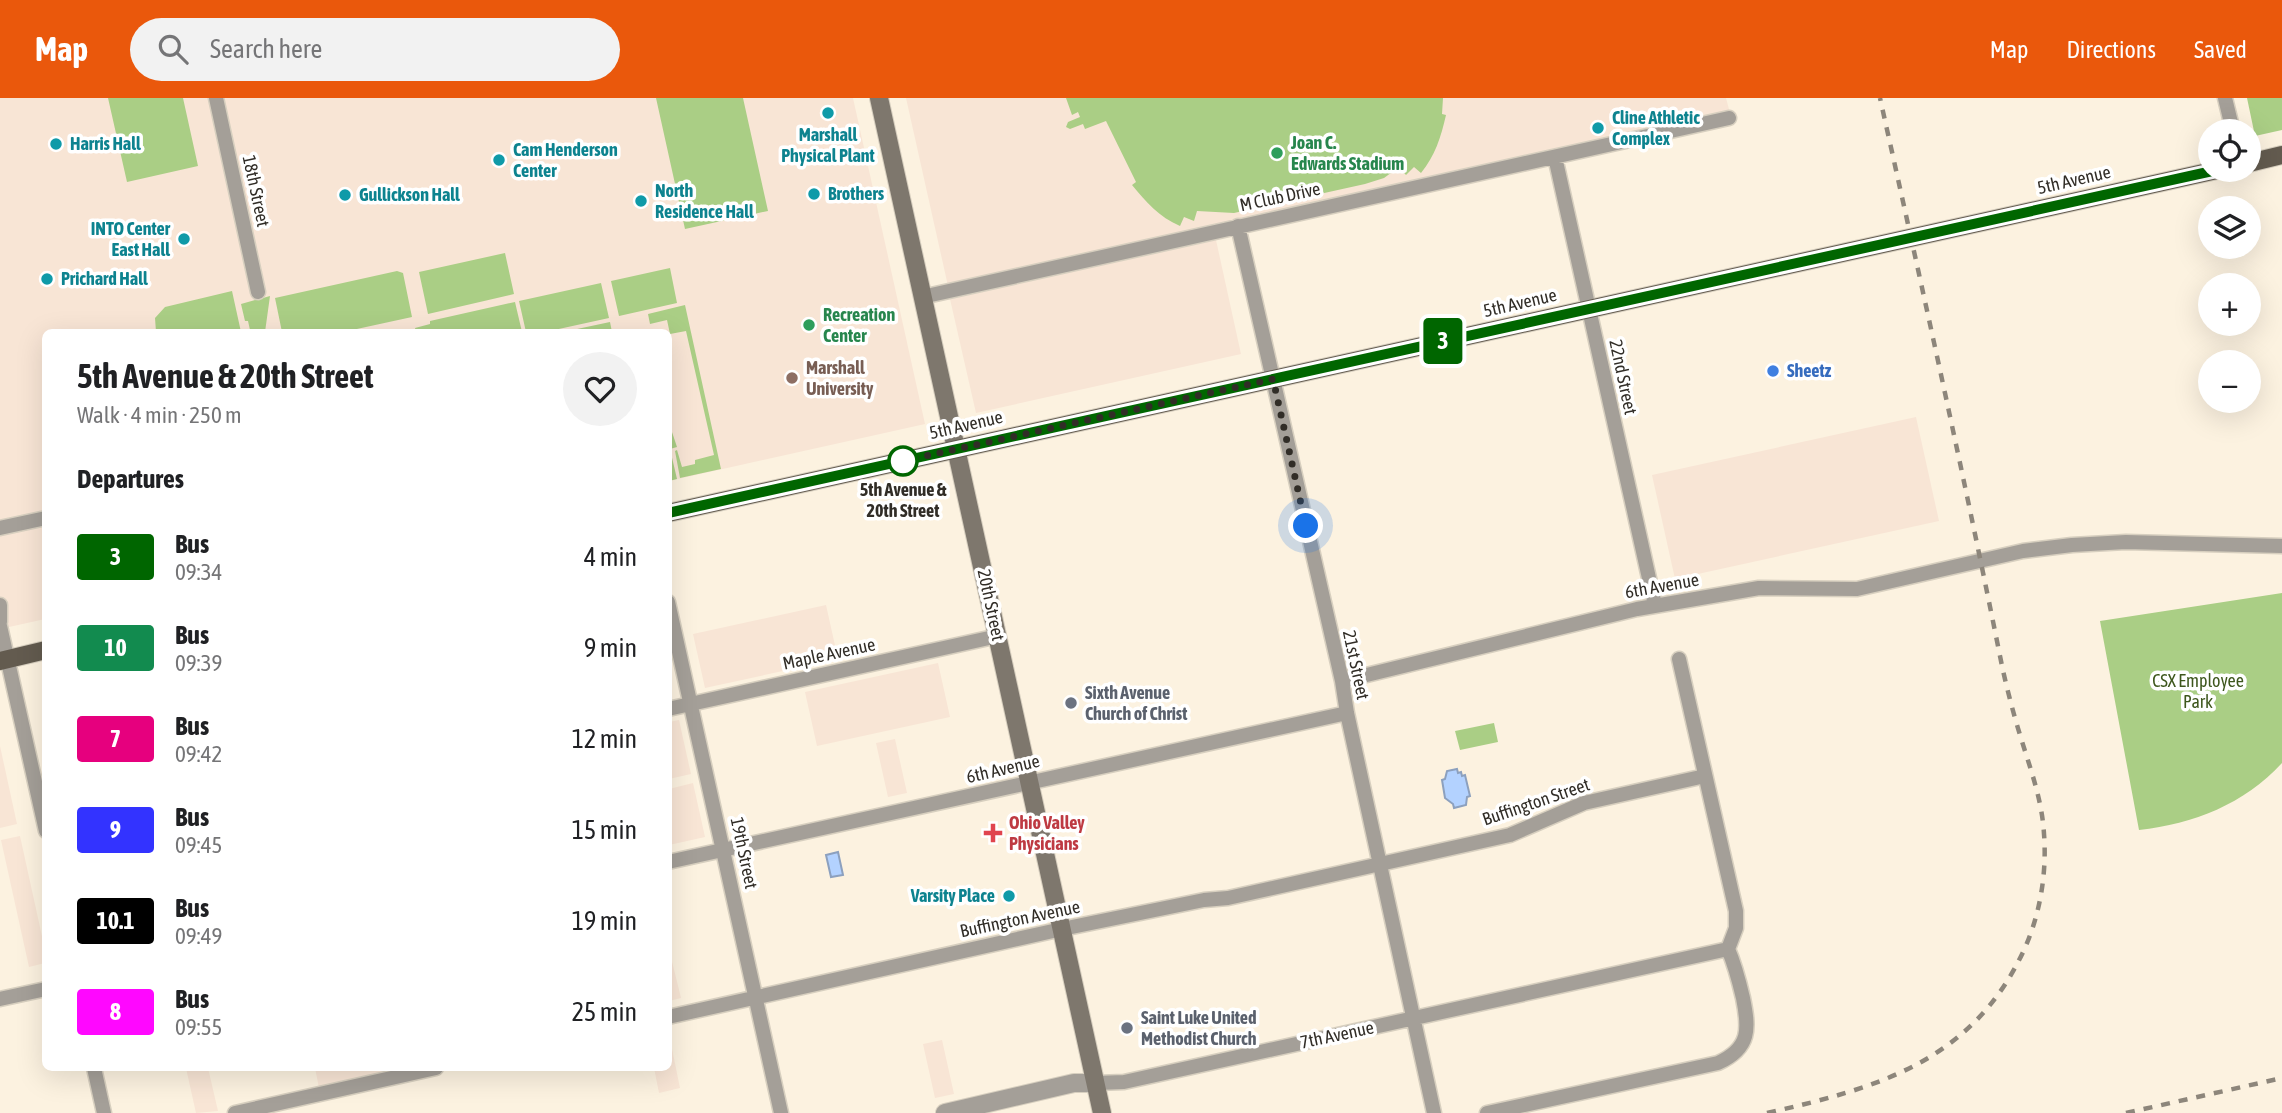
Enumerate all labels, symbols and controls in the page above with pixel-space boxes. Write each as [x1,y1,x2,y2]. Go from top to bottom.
search box [130,18,620,81]
text: Map [35,30,88,68]
icon: search [154,30,192,68]
text: Search here [210,34,322,64]
text: Map [1990,36,2028,63]
text: Directions [2066,36,2156,63]
text: Saved [2194,36,2247,63]
marker: Marshall Physical Plant [820,105,836,121]
place label: Cline Athletic Complex [1612,107,1700,149]
map controls [2198,119,2261,413]
button: locate [2198,119,2261,182]
marker: Cline Athletic Complex [1590,120,1606,136]
place label: Marshall Physical Plant [781,124,876,166]
place label: Joan C. Edwards Stadium [1290,132,1404,174]
place label: Harris Hall [70,133,141,154]
marker: Harris Hall [48,136,64,152]
place label: Cam Henderson Center [513,139,618,181]
marker: Joan C. Edwards Stadium [1269,145,1285,161]
marker: Cam Henderson Center [491,152,507,168]
street label: 18th Street [239,153,274,229]
street label: 5th Avenue [2035,161,2113,198]
street label: M Club Drive [1238,178,1322,215]
place label: North Residence Hall [655,180,754,222]
place label: Brothers [828,183,885,204]
place label: Gullickson Hall [359,184,460,205]
marker: Brothers [806,186,822,202]
marker: Gullickson Hall [337,187,353,203]
marker: North Residence Hall [633,193,649,209]
button: layers [2198,196,2261,259]
place label: INTO Center East Hall [91,218,171,260]
marker: INTO Center East Hall [176,231,192,247]
place label: Prichard Hall [61,268,148,289]
marker: Prichard Hall [39,271,55,287]
button: + [2198,273,2261,336]
street label: 5th Avenue [1481,284,1559,321]
place label: Recreation Center [823,304,895,346]
marker: Recreation Center [801,317,817,333]
line badge: 3 [1420,318,1466,364]
text: 3 [1437,327,1449,354]
street label: 22nd Street [1605,337,1642,416]
button: − [2198,350,2261,413]
button: heart [563,352,637,426]
text: 5th Avenue & 20th Street [77,357,374,395]
place label: Marshall University [806,357,874,399]
place label: Sheetz [1787,360,1832,381]
marker: Sheetz [1765,363,1781,379]
marker: Marshall University [784,370,800,386]
text: Walk · 4 min · 250 m [77,402,241,428]
street label: 5th Avenue [927,406,1005,443]
marker: 5th Avenue & 20th Street [888,446,918,476]
text: Departures [77,464,184,494]
place label: 5th Avenue & 20th Street [860,479,947,521]
your location [1288,508,1323,543]
text: Bus [175,529,209,559]
text: 4 min [584,542,637,572]
text: 3 [110,543,121,570]
text: 09:34 [175,559,222,585]
street label: 20th Street [974,567,1009,643]
street label: 6th Avenue [1623,569,1701,602]
text: Bus [175,620,209,650]
street label: 21st Street [1339,628,1374,702]
text: 9 min [584,633,637,663]
street label: Maple Avenue [781,633,877,674]
text: 10 [104,634,127,661]
text: 09:39 [175,650,222,676]
park label: CSX Employee Park [2152,670,2244,712]
place label: Sixth Avenue Church of Christ [1085,682,1188,724]
marker: Sixth Avenue Church of Christ [1063,695,1079,711]
text: Bus [175,711,209,741]
text: 12 min [572,724,637,754]
text: 7 [110,725,121,752]
text: 09:42 [175,741,222,767]
street label: 6th Avenue [964,750,1042,787]
street label: Buffington Street [1480,773,1592,830]
text: Bus [175,802,209,832]
place label: Ohio Valley Physicians [1009,812,1085,854]
text: 15 min [572,815,637,845]
street label: 19th Street [727,815,762,891]
text: 9 [110,816,121,843]
marker: Ohio Valley Physicians [983,823,1003,843]
text: 09:45 [175,832,222,858]
place label: Varsity Place [910,885,995,906]
marker: Varsity Place [1001,888,1017,904]
text: Bus [175,893,209,923]
street label: Buffington Avenue [958,896,1082,941]
text: 19 min [572,906,637,936]
text: 10.1 [96,907,135,934]
text: 09:49 [175,923,222,949]
text: Bus [175,984,209,1014]
text: 25 min [572,997,637,1027]
text: 8 [110,998,121,1025]
place label: Saint Luke United Methodist Church [1141,1007,1257,1049]
text: 09:55 [175,1014,222,1040]
street label: 7th Avenue [1298,1016,1376,1053]
marker: Saint Luke United Methodist Church [1119,1020,1135,1036]

